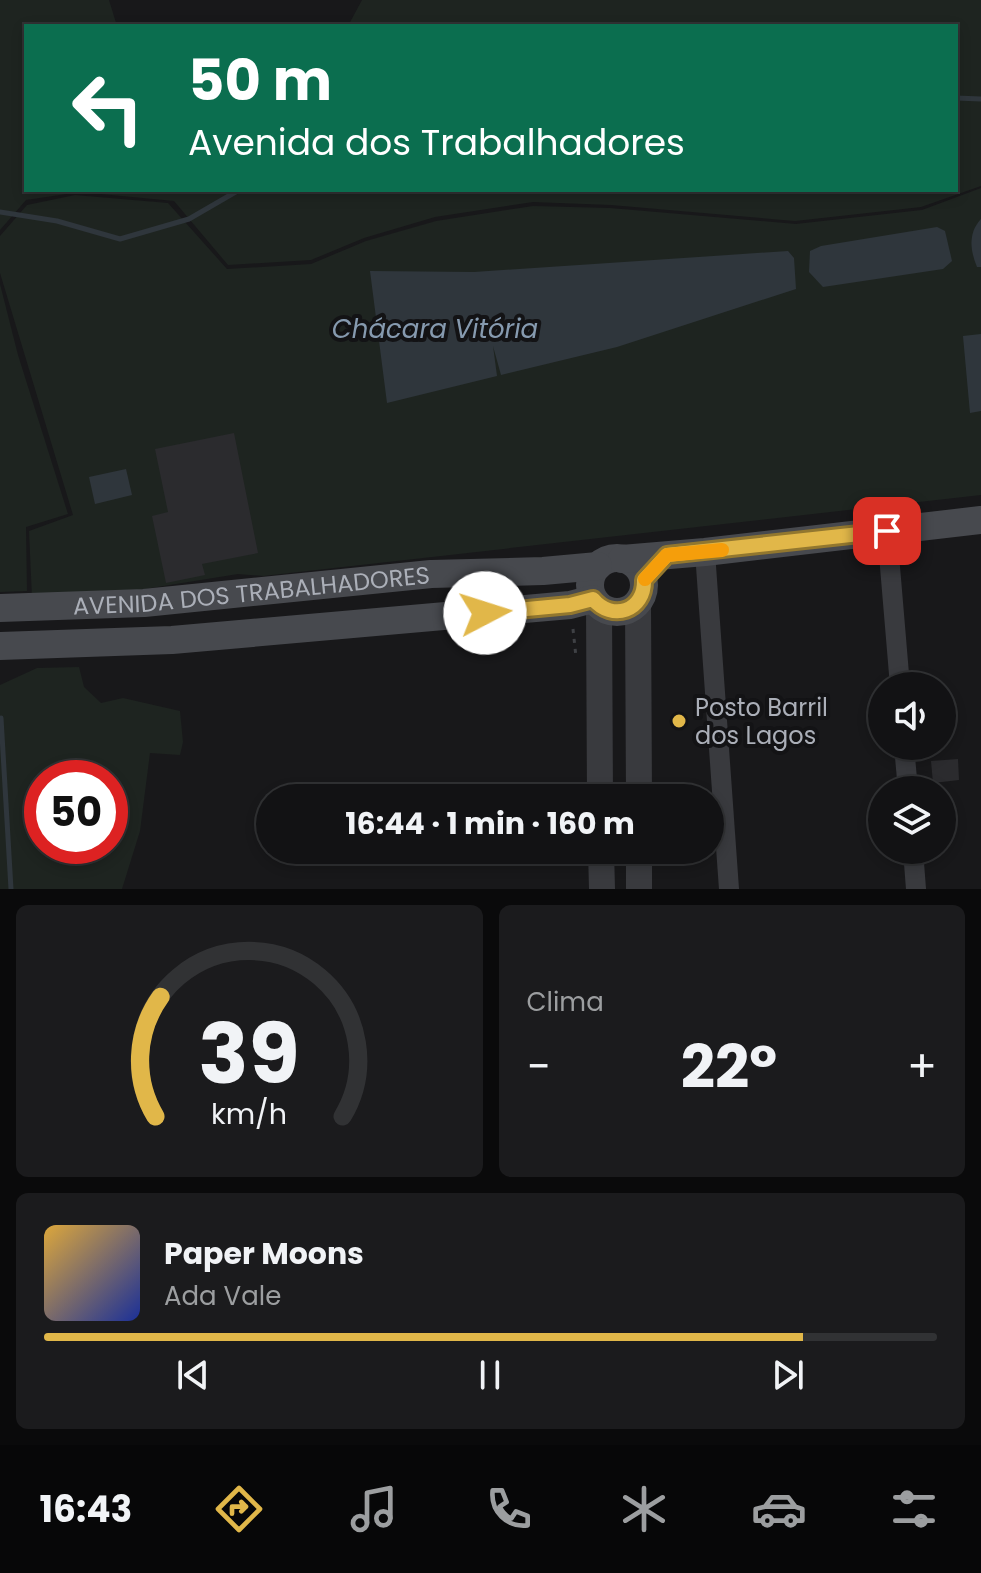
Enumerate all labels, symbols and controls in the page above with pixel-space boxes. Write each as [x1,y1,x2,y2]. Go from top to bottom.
text: 50 m [188,41,332,120]
icon: left [56,56,160,160]
text: Avenida dos Trabalhadores [188,117,685,168]
water label: Chácara Vitória [332,311,538,347]
pin [853,497,921,565]
icon: arrive [865,509,909,553]
street label: AVENIDA DOS TRABALHADORES [72,558,431,622]
position arrow [443,571,527,655]
map controls [868,672,956,864]
button: sound [868,672,956,760]
place label: Posto Barril dos Lagos [695,691,828,752]
marker: Posto Barril dos Lagos [670,712,688,730]
speed limit sign: 50 [24,760,128,864]
button: layers [868,776,956,864]
text: 16:44 · 1 min · 160 m [345,802,635,845]
text: Clima [527,984,604,1020]
text: 39 [199,996,300,1112]
text: 22° [681,1025,777,1109]
text: − [527,1036,551,1097]
text: + [907,1036,937,1097]
text: km/h [211,1094,287,1134]
text: Paper Moons [164,1232,364,1275]
text: Ada Vale [164,1278,281,1314]
icon: previous [171,1353,215,1397]
icon: pause [468,1353,512,1397]
icon: next [766,1353,810,1397]
icon: directions [211,1481,267,1537]
icon: music [346,1481,402,1537]
icon: phone [481,1481,537,1537]
icon: climate [616,1481,672,1537]
icon: car [751,1481,807,1537]
icon: filters [886,1481,942,1537]
text: 16:43 [39,1484,132,1535]

